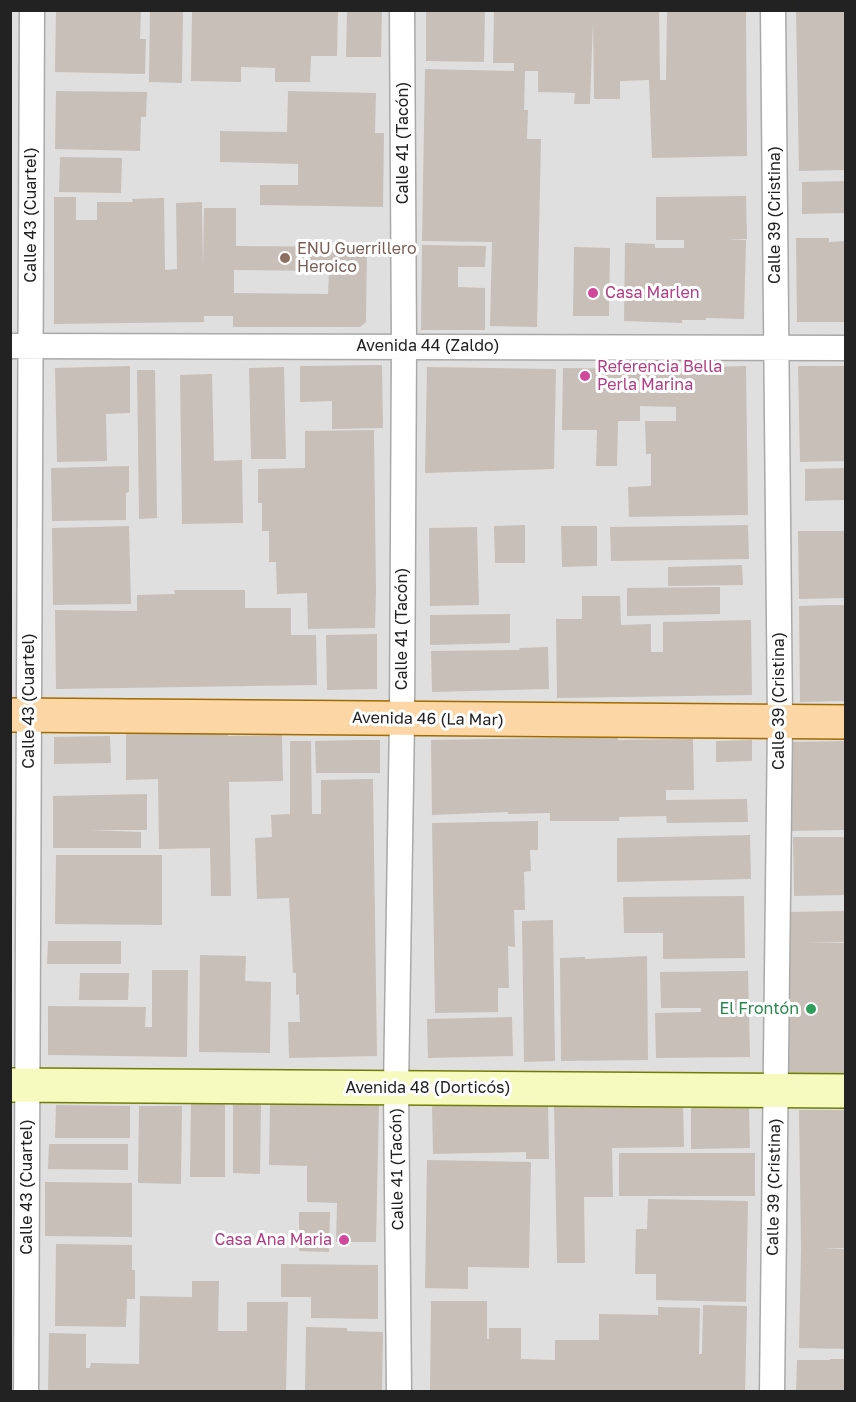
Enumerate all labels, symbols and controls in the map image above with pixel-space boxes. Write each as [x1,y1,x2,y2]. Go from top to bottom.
street label: Calle 41 (Tacón) [393,82,413,204]
street label: Calle 39 (Cristina) [765,146,785,284]
street label: Calle 43 (Cuartel) [21,147,41,283]
place label: ENU Guerrillero Heroico [297,239,417,277]
marker: ENU Guerrillero Heroico [278,251,292,265]
place label: Casa Marlen [605,283,700,303]
marker: Casa Marlen [586,286,600,300]
street label: Avenida 44 (Zaldo) [356,336,500,356]
place label: Referencia Bella Perla Marina [597,357,722,395]
marker: Referencia Bella Perla Marina [578,369,592,383]
street label: Calle 41 (Tacón) [392,568,412,690]
street label: Calle 39 (Cristina) [769,632,789,770]
street label: Calle 43 (Cuartel) [19,633,39,769]
street label: Avenida 46 (La Mar) [352,708,504,730]
place label: El Frontón [719,999,799,1019]
marker: El Frontón [804,1002,818,1016]
street label: Avenida 48 (Dorticós) [345,1078,511,1098]
street label: Calle 41 (Tacón) [386,1108,408,1230]
street label: Calle 39 (Cristina) [763,1118,785,1256]
street label: Calle 43 (Cuartel) [17,1119,37,1255]
place label: Casa Ana Maria [215,1230,332,1250]
marker: Casa Ana Maria [337,1233,351,1247]

